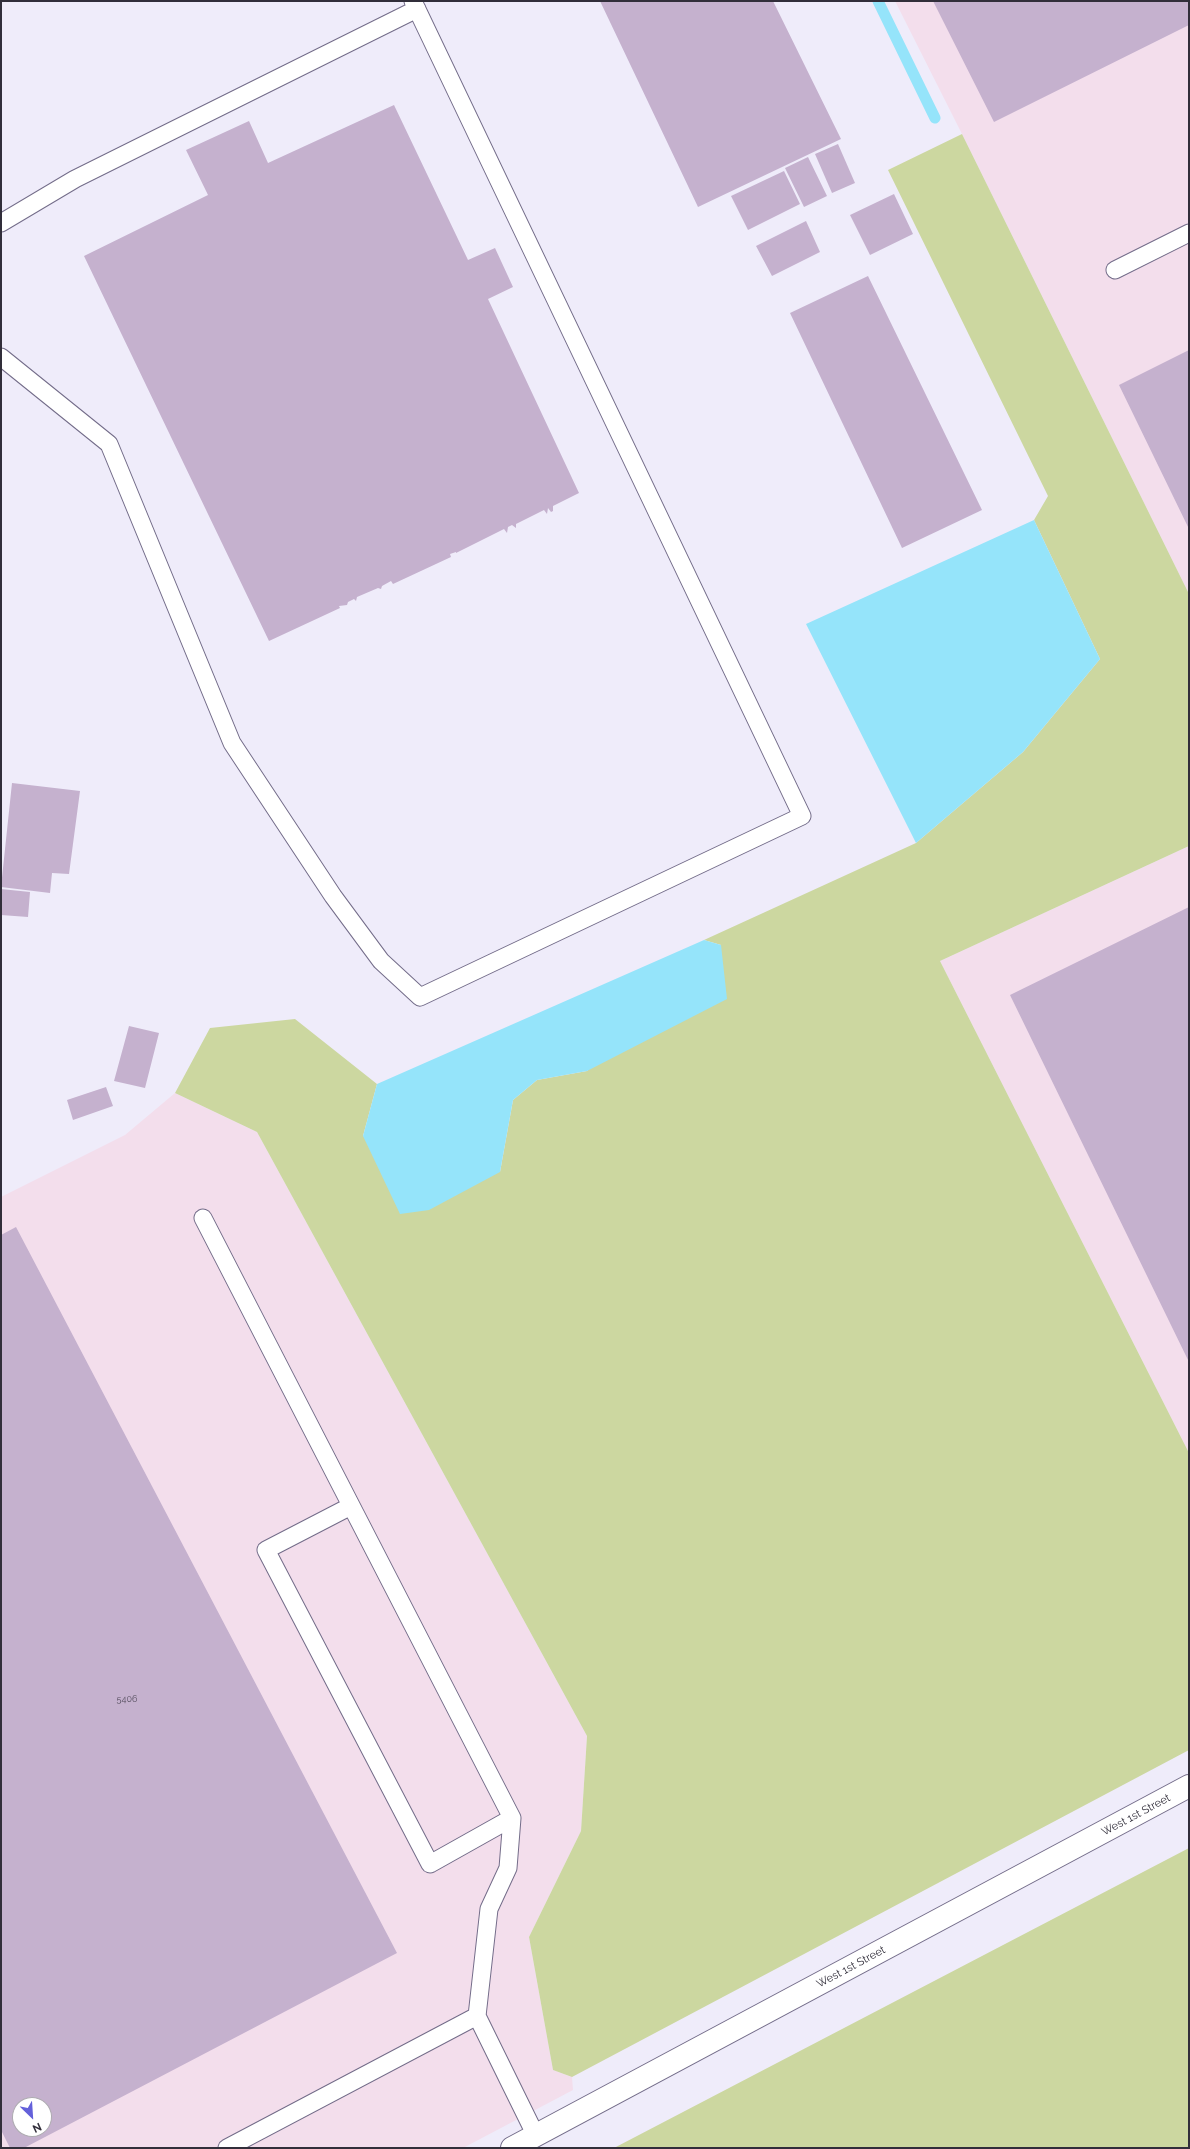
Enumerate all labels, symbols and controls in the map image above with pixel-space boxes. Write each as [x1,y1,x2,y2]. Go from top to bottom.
house number: 5406 [117,1694,137,1704]
street label: West 1st Street [1099,1791,1173,1839]
street label: West 1st Street [814,1943,888,1991]
north arrow [12,2097,52,2137]
text: N [30,2120,43,2135]

